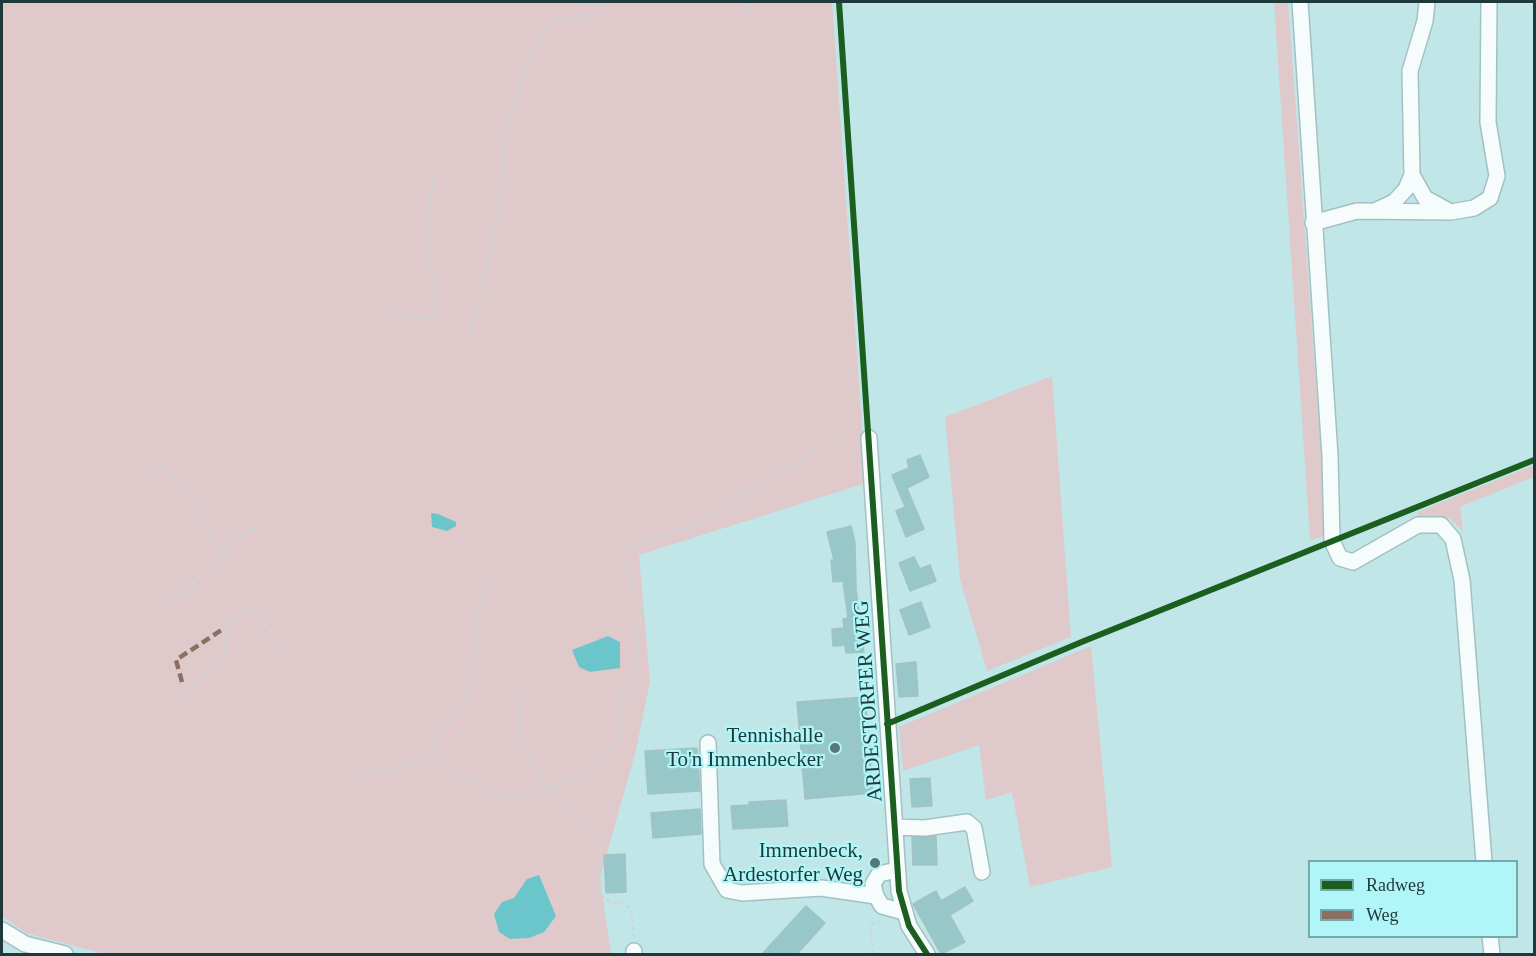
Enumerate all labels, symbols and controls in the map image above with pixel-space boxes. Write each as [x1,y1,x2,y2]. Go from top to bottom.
street label: ARDESTORFER WEG [849,599,889,803]
place label: Tennishalle To'n Immenbecker [666,723,823,773]
marker: Tennishalle To'n Immenbecker [828,741,842,755]
place label: Immenbeck, Ardestorfer Weg [723,838,863,888]
marker: Immenbeck, Ardestorfer Weg [868,856,882,870]
legend [1308,860,1518,938]
text: Radweg [1366,875,1425,895]
text: Weg [1366,905,1399,925]

